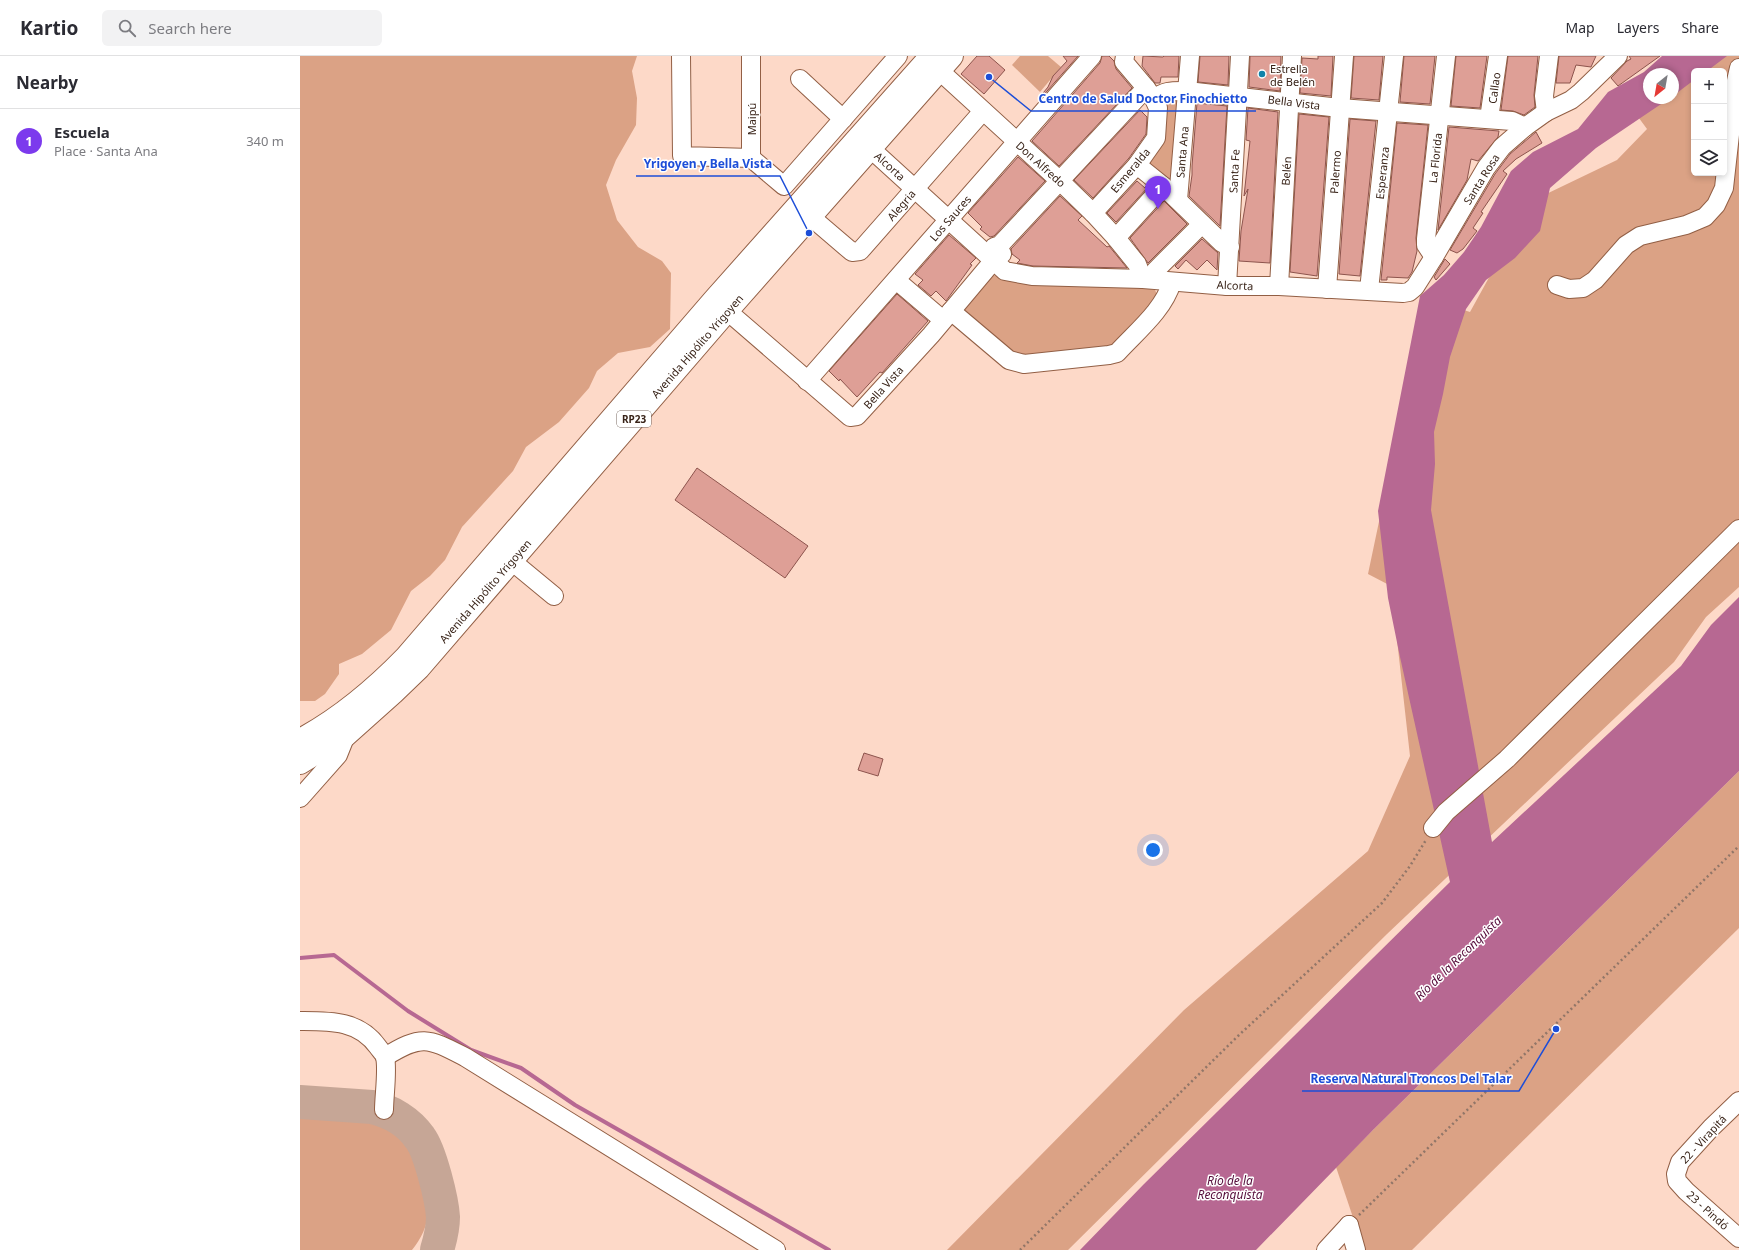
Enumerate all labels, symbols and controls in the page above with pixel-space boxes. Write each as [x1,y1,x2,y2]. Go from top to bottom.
search box [102,10,382,46]
text: Kartio [20,15,78,41]
icon: search [116,17,138,39]
text: Search here [148,18,232,38]
text: Map [1566,18,1595,37]
text: Layers [1617,18,1659,37]
text: Share [1681,18,1719,37]
place label: Estrella de Belén [1270,61,1315,89]
north arrow [1643,68,1679,104]
map controls [1691,68,1727,176]
button: + [1691,68,1727,104]
marker: Estrella de Belén [1257,69,1267,79]
text: Nearby [16,71,78,94]
street label: Callao [1484,71,1504,105]
callout: Centro de Salud Doctor Finochietto [1031,87,1256,111]
text: Centro de Salud Doctor Finochietto [1038,90,1248,107]
street label: Bella Vista [1267,91,1321,113]
street label: Maipú [744,103,759,135]
button: − [1691,104,1727,140]
text: Escuela [54,122,110,142]
street label: Santa Ana [1172,125,1192,179]
text: 1 [25,132,33,150]
text: 340 m [246,132,284,150]
street label: La Florida [1425,132,1445,184]
street label: Don Alfredo [1013,138,1069,191]
button: layers [1691,140,1727,176]
text: Place · Santa Ana [54,142,158,160]
street label: Esmeralda [1107,144,1153,196]
street label: Esperanza [1372,146,1392,200]
street label: Alcorta [871,148,909,184]
street label: Santa Fe [1225,149,1243,193]
street label: Palermo [1326,150,1344,194]
street label: Santa Rosa [1460,151,1502,207]
callout: Yrigoyen y Bella Vista [636,152,780,176]
text: Yrigoyen y Bella Vista [644,155,772,172]
street label: Belén [1277,156,1295,186]
pin: 1 [1145,176,1171,209]
street label: Alegria [883,186,919,224]
street label: Los Sauces [926,192,974,244]
street label: Alcorta [1216,277,1254,293]
street label: Avenida Hipólito Yrigoyen [648,291,746,401]
street label: Bella Vista [860,362,906,412]
road number: RP23 [617,411,651,427]
street label: Avenida Hipólito Yrigoyen [436,536,534,646]
your location [1143,840,1163,860]
water label: Río de la Reconquista [1411,912,1505,1004]
callout: Reserva Natural Troncos Del Talar [1302,1067,1519,1091]
text: Reserva Natural Troncos Del Talar [1310,1070,1512,1087]
street label: 22 - Virapitá [1677,1111,1729,1167]
water label: Río de la Reconquista [1198,1172,1263,1203]
street label: 23 - Pindó [1684,1187,1732,1233]

